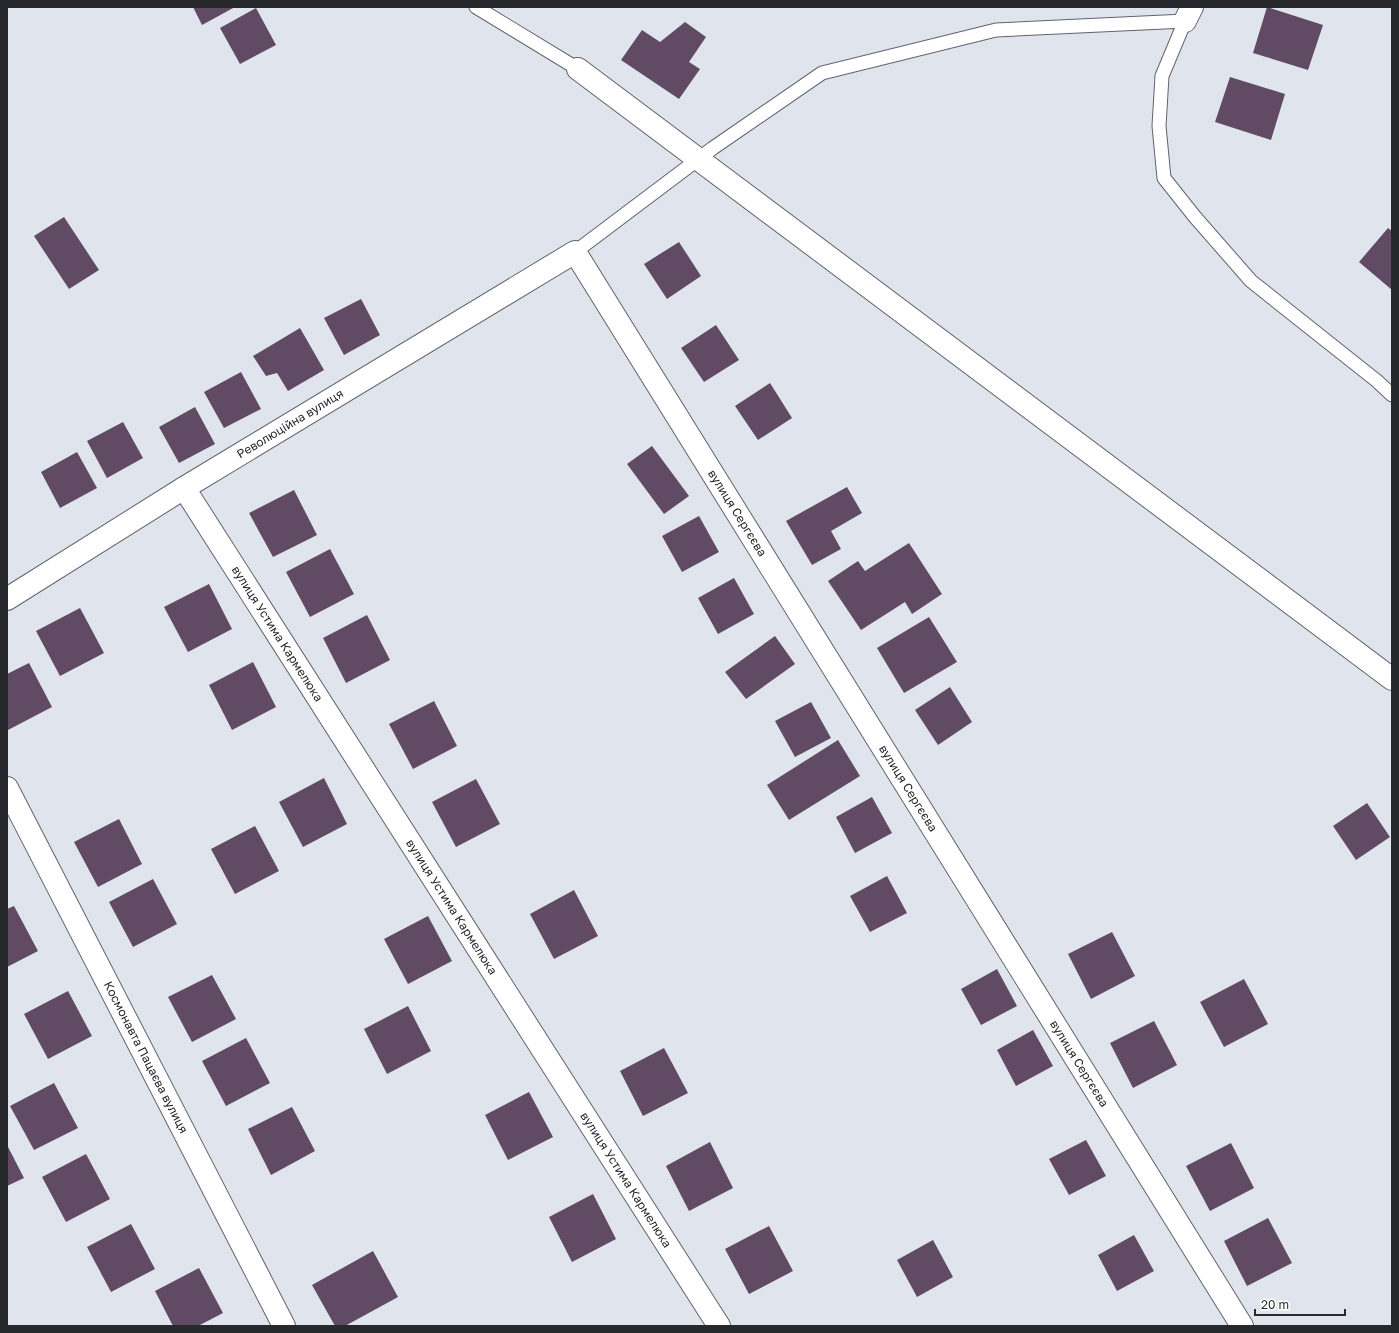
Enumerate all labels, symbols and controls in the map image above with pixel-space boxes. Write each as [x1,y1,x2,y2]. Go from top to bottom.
street label: Революційна вулиця [234,386,346,461]
street label: вулиця Сергєєва [705,467,770,559]
street label: вулиця Устима Кармелюка [229,563,326,704]
street label: вулиця Сергєєва [876,742,941,834]
street label: вулиця Устима Кармелюка [403,836,501,977]
street label: Космонавта Пацаєва вулиця [101,979,192,1136]
street label: вулиця Сергєєва [1047,1017,1112,1110]
street label: вулиця Устима Кармелюка [577,1109,675,1250]
scale bar [1255,1291,1345,1317]
text: 20 m [1261,1297,1289,1312]

